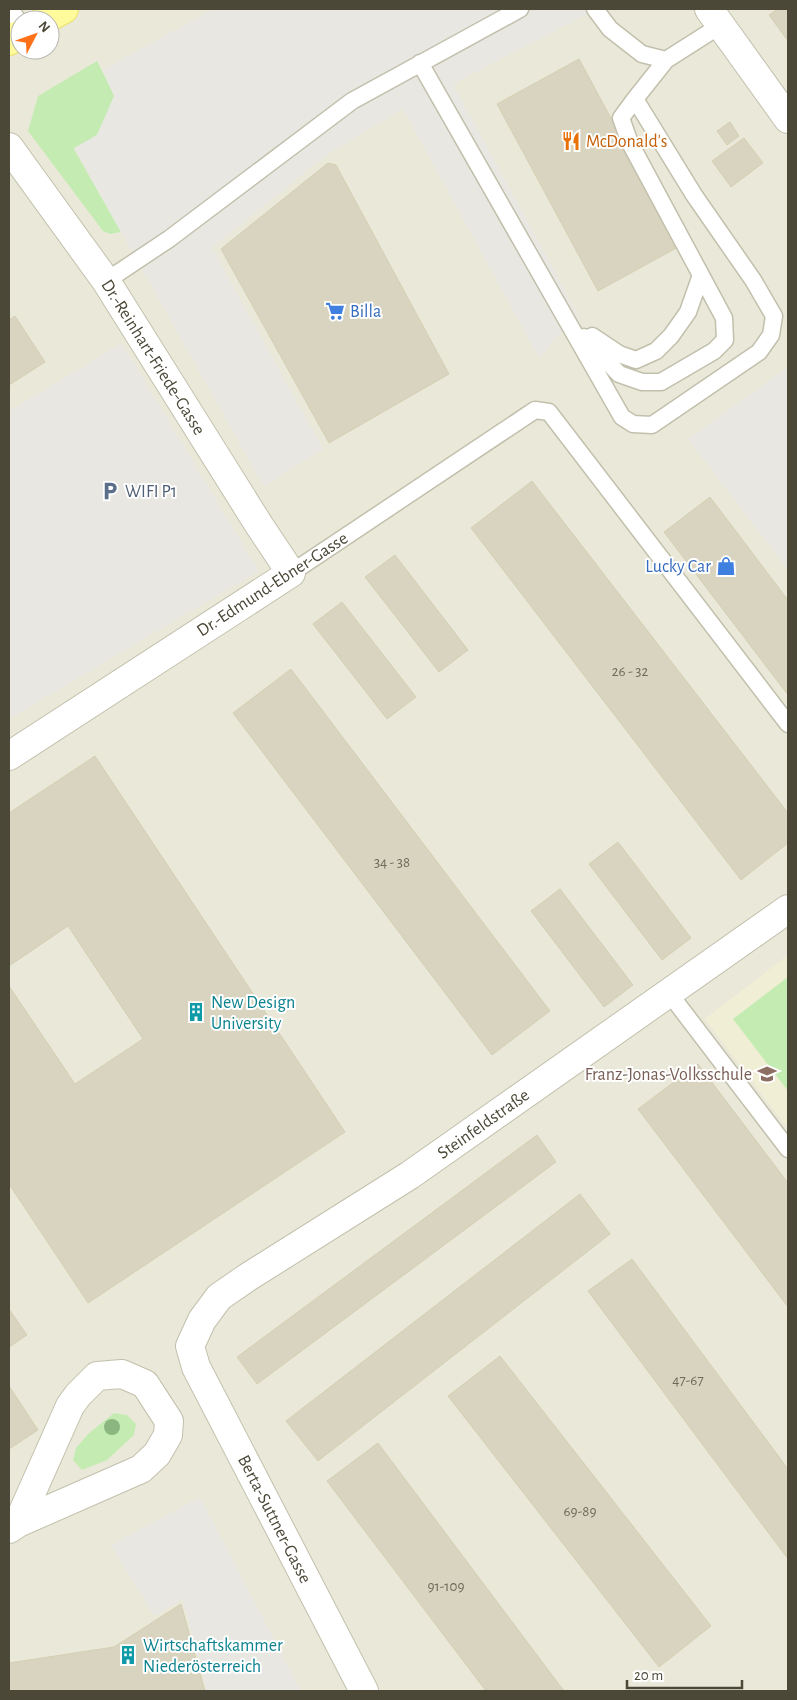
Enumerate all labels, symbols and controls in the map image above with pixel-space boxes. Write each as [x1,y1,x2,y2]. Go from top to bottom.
north arrow [10,10,60,60]
text: N [36,19,53,35]
restaurant icon: McDonald's [560,130,582,152]
place label: McDonald's [586,133,668,151]
street label: Dr.-Reinhart-Friede-Gasse [97,277,208,438]
supermarket icon: Billa [324,300,346,322]
place label: Billa [350,303,381,321]
parking icon: WIFI P1 [99,480,121,502]
place label: WIFI P1 [125,483,177,501]
street label: Dr.-Edmund-Ebner-Gasse [194,529,351,640]
shop icon: Lucky Car [715,555,737,577]
place label: Lucky Car [645,558,711,576]
house number: 26 - 32 [612,664,648,679]
house number: 34 - 38 [374,855,410,870]
place label: New Design University [211,994,295,1033]
building icon: New Design University [185,1001,207,1023]
school or university icon: Franz-Jonas-Volksschule [756,1063,778,1085]
place label: Franz-Jonas-Volksschule [585,1066,752,1084]
street label: Steinfeldstraße [434,1086,533,1163]
house number: 47-67 [672,1373,704,1388]
street label: Berta-Suttner-Gasse [234,1452,314,1586]
house number: 69-89 [564,1504,596,1519]
house number: 91-109 [428,1579,464,1594]
place label: Wirtschaftskammer Niederösterreich [143,1637,283,1676]
building icon: Wirtschaftskammer Niederösterreich [117,1644,139,1666]
scale bar [627,1658,742,1690]
text: 20 m [634,1668,663,1683]

